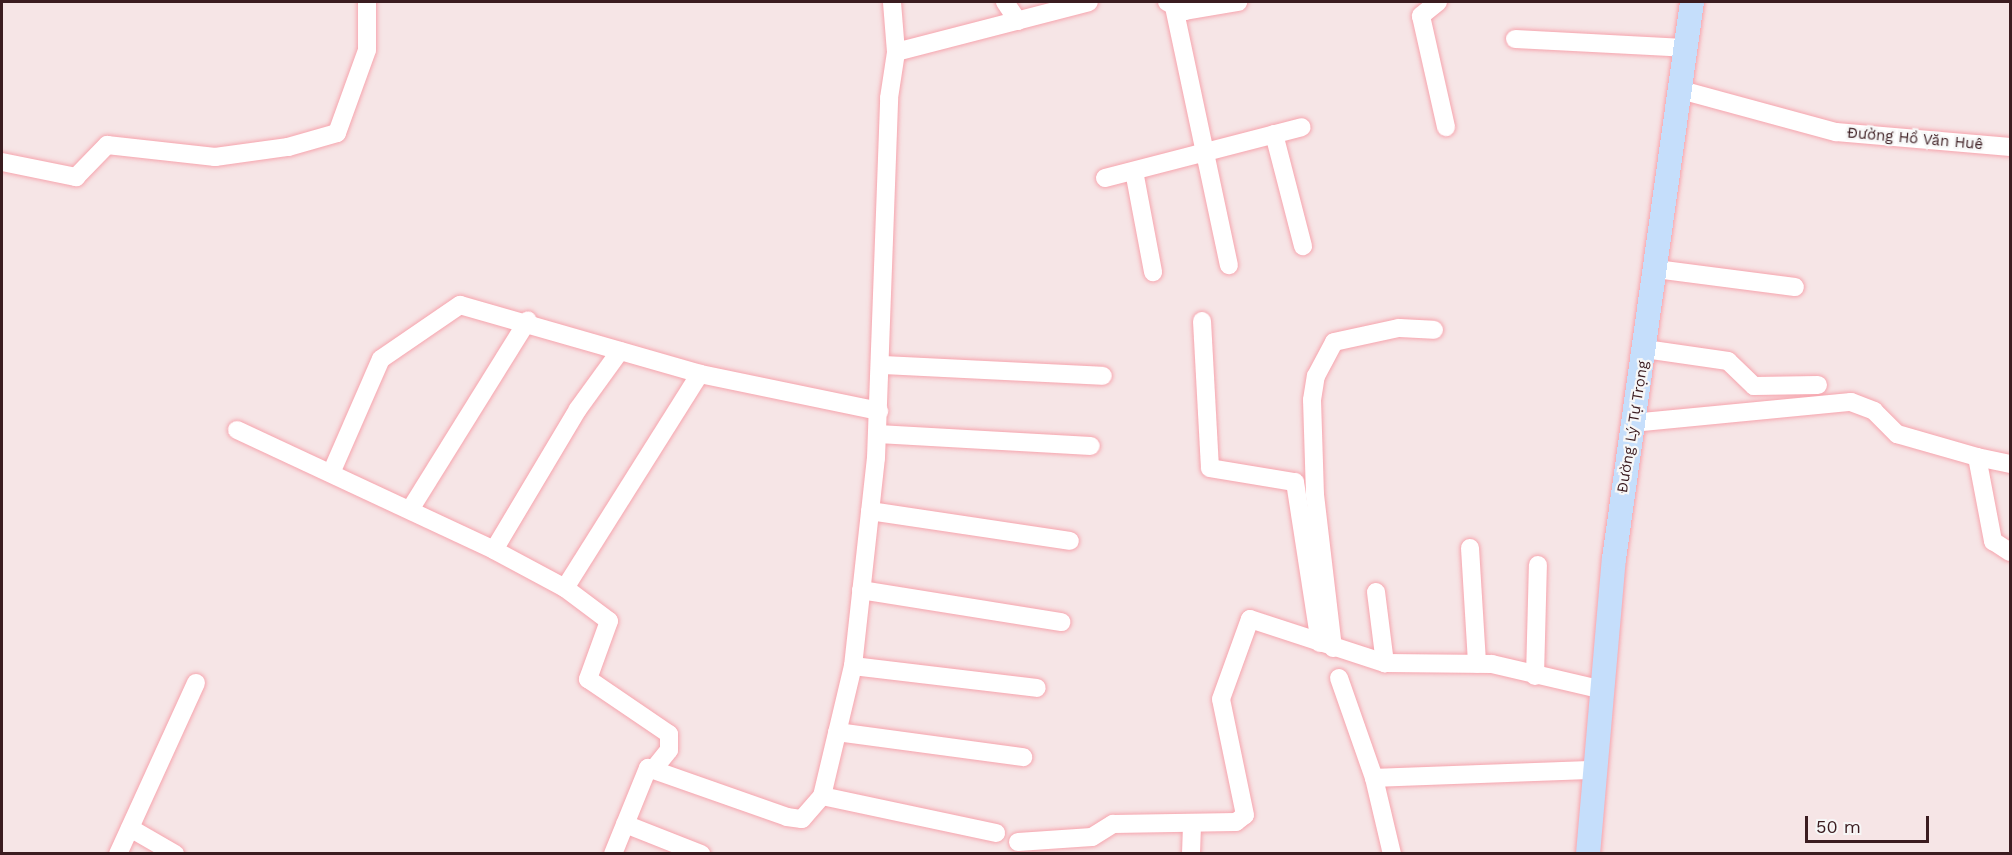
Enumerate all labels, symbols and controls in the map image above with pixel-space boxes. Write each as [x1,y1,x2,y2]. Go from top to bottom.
street label: Đường Hồ Văn Huê [1846,124,1984,154]
street label: Đường Lý Tự Trọng [1614,359,1652,495]
scale bar [1808,804,1932,842]
text: 50 m [1816,816,1861,837]

